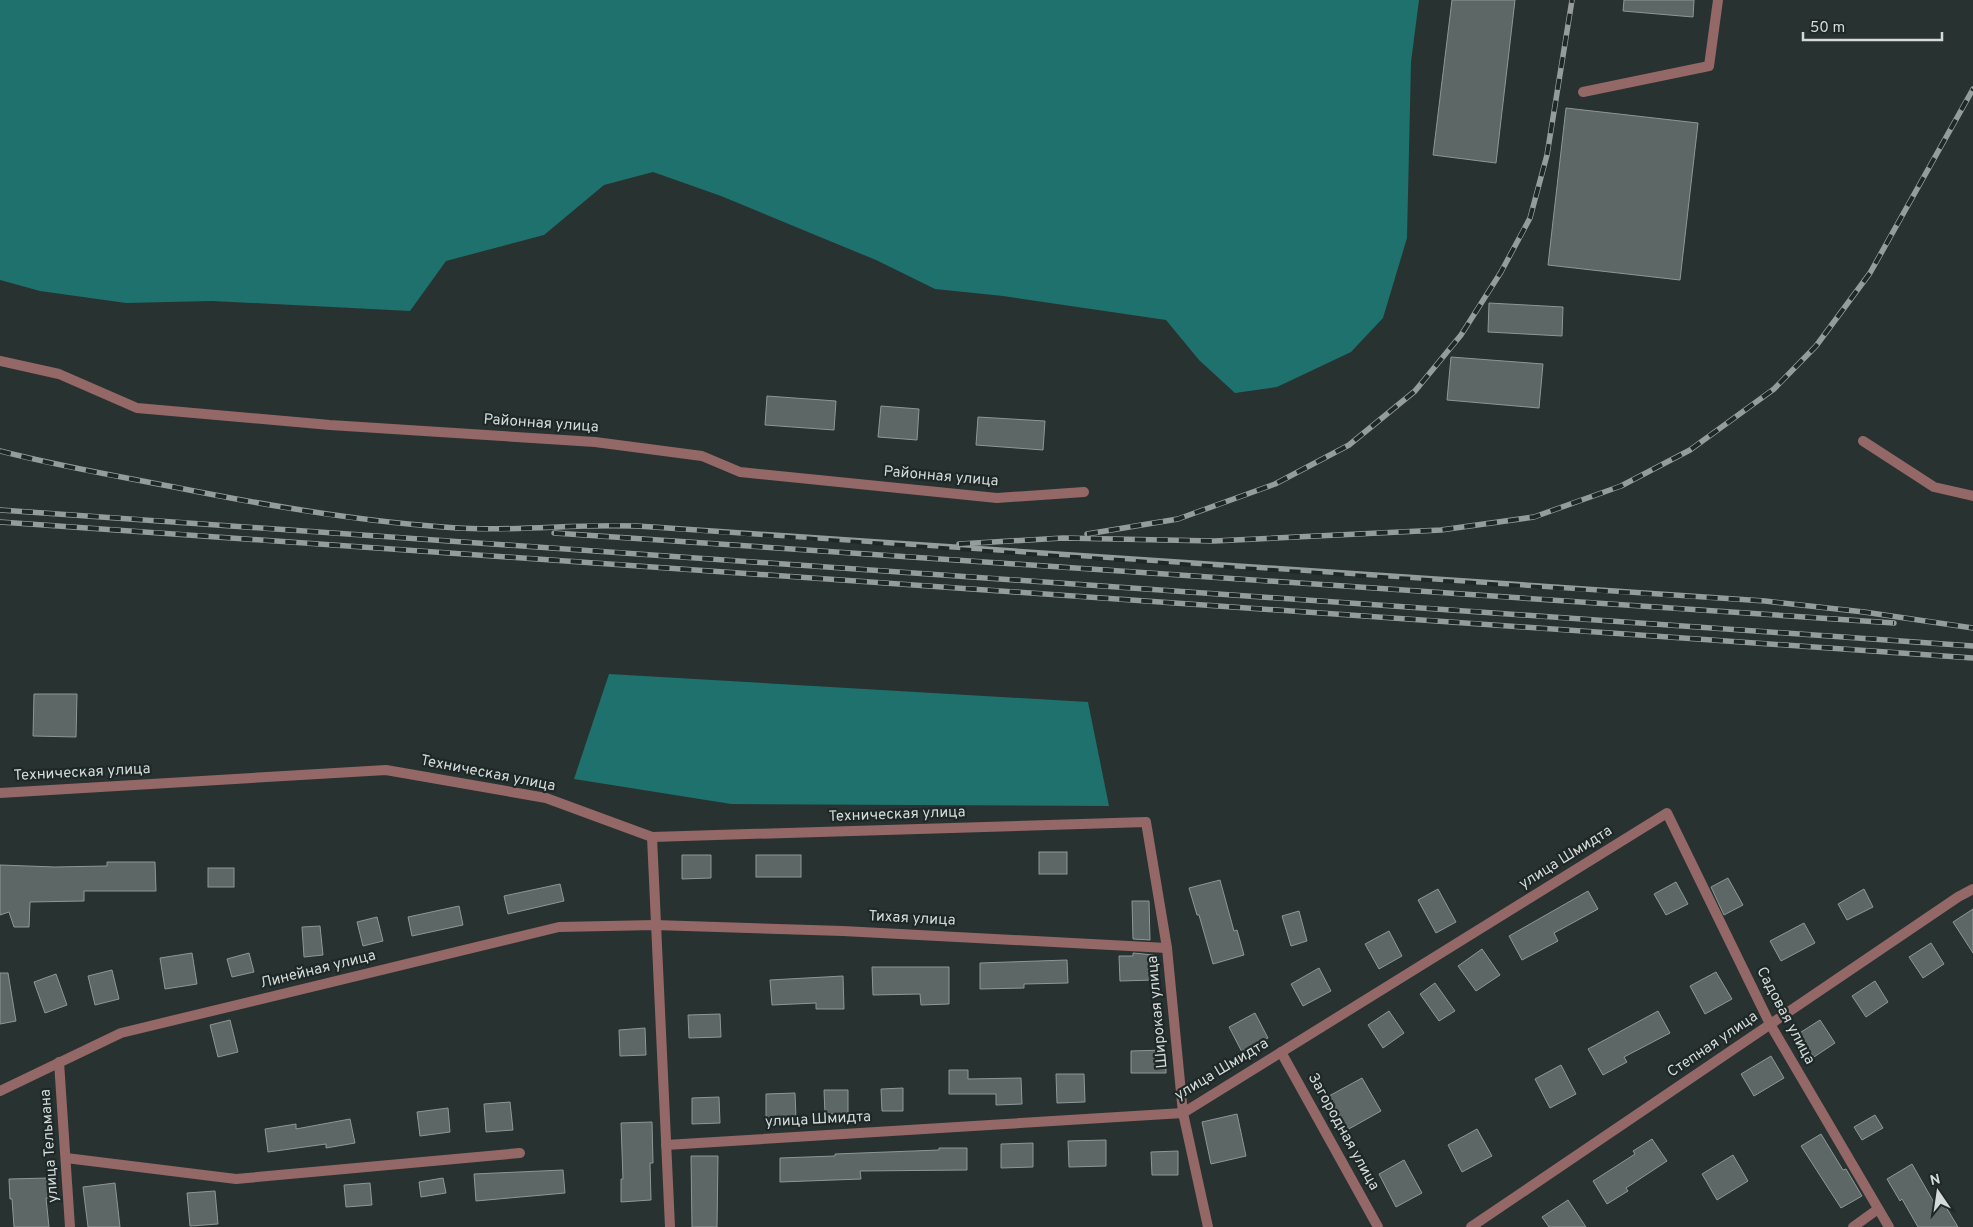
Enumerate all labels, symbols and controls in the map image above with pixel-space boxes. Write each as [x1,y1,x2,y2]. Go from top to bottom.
scale bar [1803,10,1942,42]
text: 50 m [1810,19,1845,38]
street label: Районная улица [483,410,599,438]
street label: Районная улица [883,463,999,491]
street label: Техническая улица [419,752,557,796]
street label: Техническая улица [13,760,151,786]
street label: Техническая улица [828,803,966,827]
street label: улица Шмидта [1516,822,1616,894]
street label: Тихая улица [868,907,956,931]
street label: Линейная улица [258,946,378,994]
street label: Широкая улица [1144,955,1172,1069]
street label: Садовая улица [1751,964,1819,1068]
street label: Степная улица [1664,1008,1762,1082]
street label: улица Шмидта [1172,1034,1272,1106]
street label: Загородная улица [1303,1070,1383,1194]
street label: улица Тельмана [37,1089,63,1203]
street label: улица Шмидта [764,1108,872,1132]
north arrow [1913,1167,1963,1217]
text: N [1929,1171,1942,1190]

